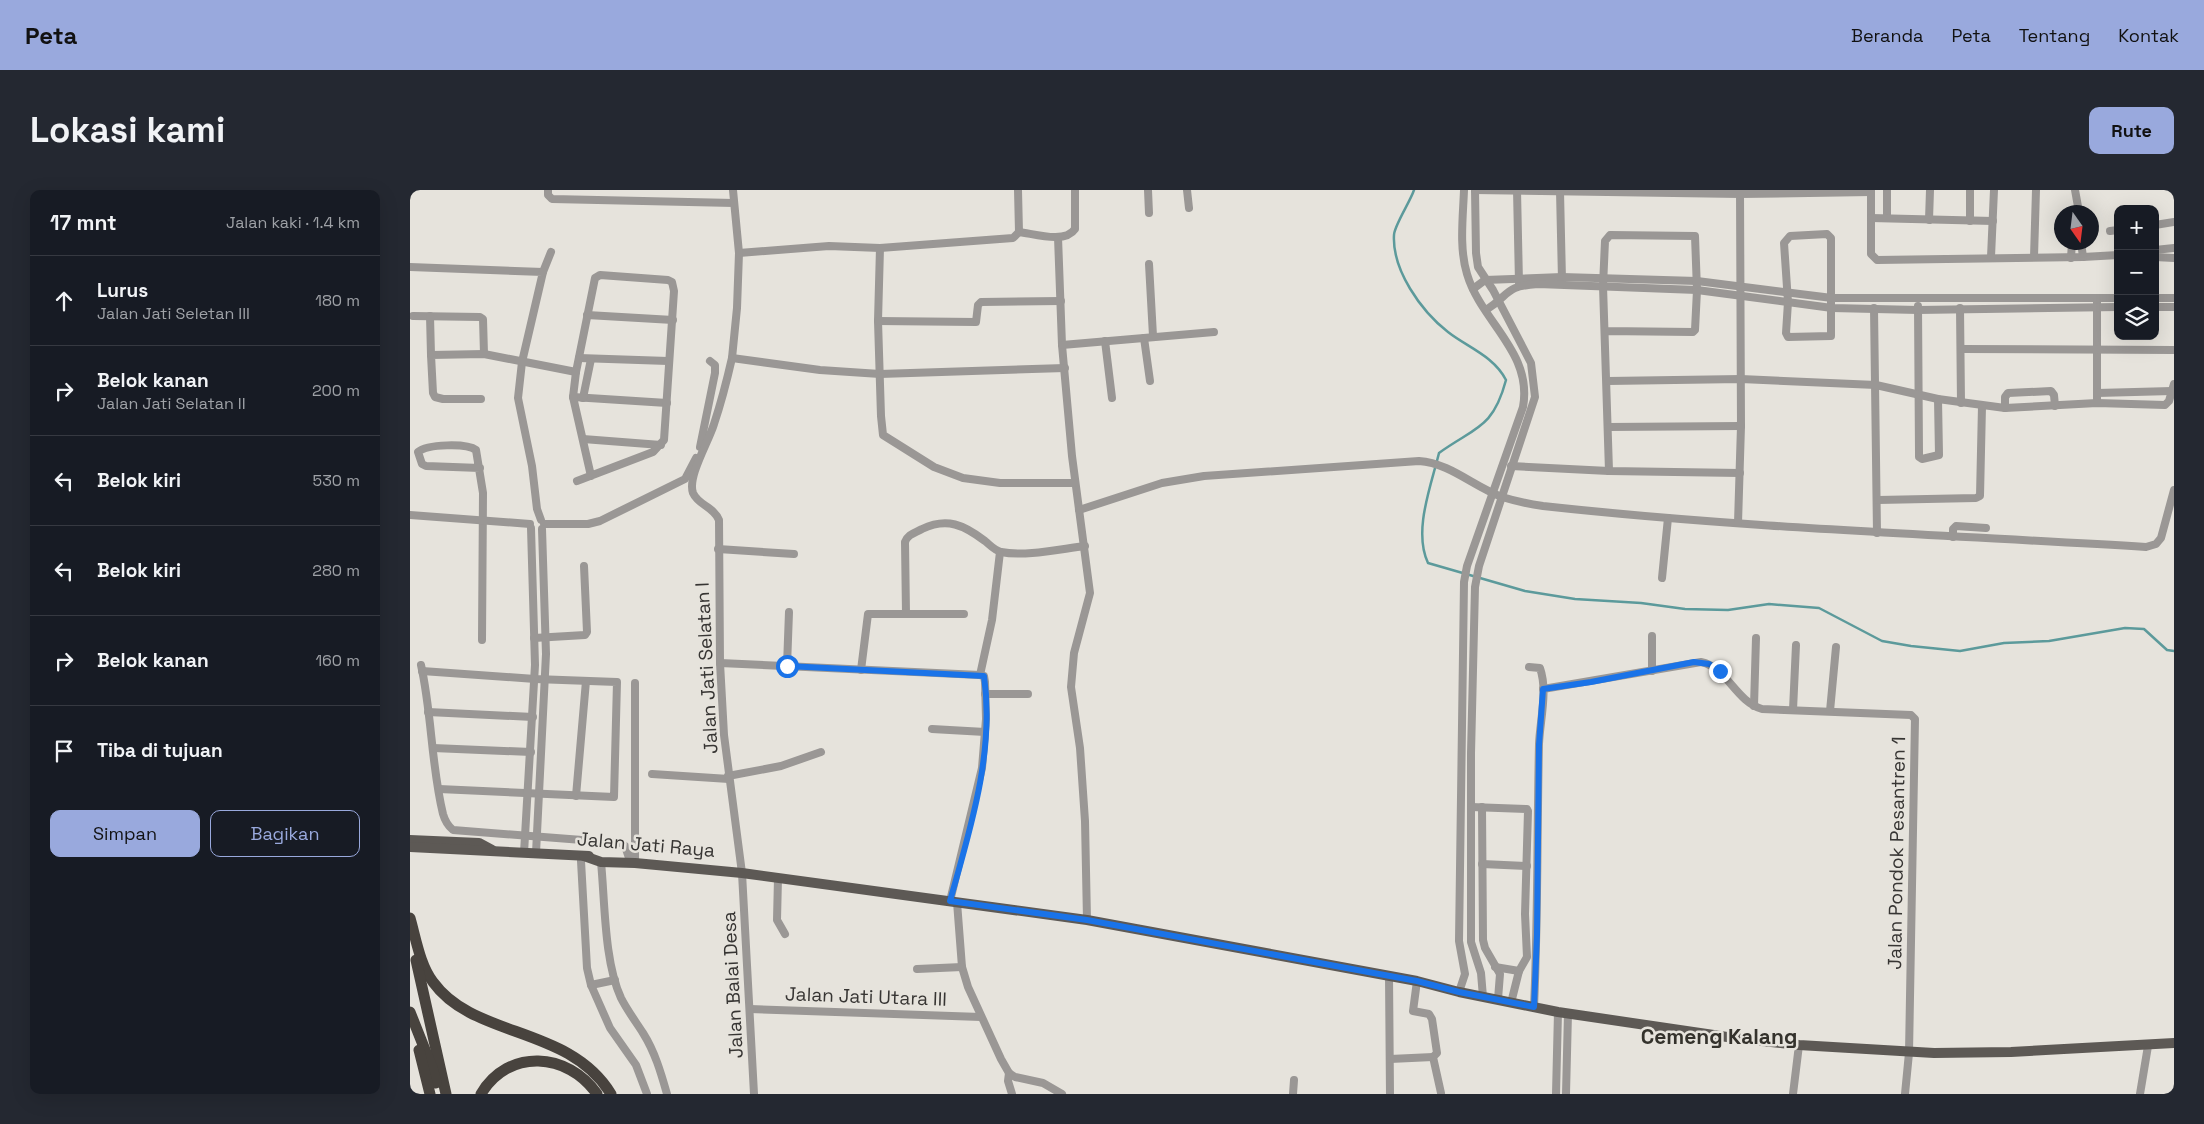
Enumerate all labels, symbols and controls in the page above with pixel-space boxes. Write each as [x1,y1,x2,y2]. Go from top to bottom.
text: Peta [25,20,78,51]
text: Beranda [1851,24,1923,47]
text: Peta [1951,24,1991,47]
text: Tentang [2019,24,2090,47]
text: Kontak [2118,24,2179,47]
button: Rute [2089,107,2174,154]
text: Lokasi kami [30,108,225,152]
north arrow [2054,205,2099,250]
map controls [2114,205,2159,340]
button: + [2114,205,2159,250]
text: 17 mnt [50,209,117,236]
text: Jalan kaki · 1.4 km [226,212,360,233]
button: − [2114,250,2159,295]
text: Lurus [97,278,148,303]
icon: ahead [50,287,78,315]
text: 180 m [315,290,360,311]
button: layers [2114,295,2159,340]
text: Jalan Jati Seletan III [97,303,250,324]
text: Belok kanan [97,368,209,393]
icon: right [50,377,78,405]
text: 200 m [312,380,360,401]
text: Jalan Jati Selatan II [97,393,246,414]
icon: left [50,467,78,495]
text: Belok kiri [97,468,181,493]
text: 530 m [313,470,360,491]
icon: left [50,557,78,585]
text: Belok kiri [97,558,181,583]
text: 280 m [312,560,360,581]
street label: Jalan Jati Selatan I [690,581,723,754]
icon: right [50,647,78,675]
text: Belok kanan [97,648,209,673]
text: 160 m [315,650,360,671]
route start [776,655,799,678]
route end [1709,660,1732,683]
street label: Jalan Pondok Pesantren 1 [1882,736,1911,970]
icon: arrive [50,737,78,765]
text: Tiba di tujuan [97,738,223,763]
button: Simpan [50,810,200,857]
button: Bagikan [210,810,360,857]
street label: Jalan Jati Raya [576,826,716,863]
street label: Jalan Balai Desa [716,911,749,1059]
street label: Jalan Jati Utara III [785,981,947,1012]
district label: Cemeng Kalang [1641,1023,1797,1050]

